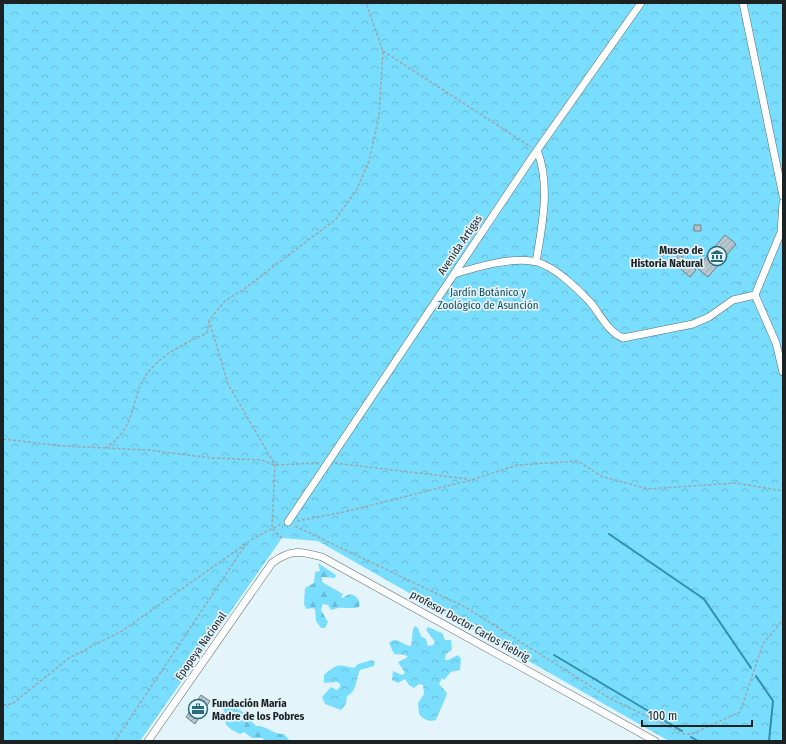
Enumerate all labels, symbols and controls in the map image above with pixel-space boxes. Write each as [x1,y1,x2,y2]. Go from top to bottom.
street label: Avenida Artigas [435,212,485,277]
place label: Museo de Historia Natural [631,244,704,270]
museum icon: Museo de Historia Natural [706,245,728,267]
park label: Jardín Botánico y Zoológico de Asunción [438,286,538,312]
street label: profesor Doctor Carlos Fiebrig [408,588,533,665]
street label: Epopeya Nacional [173,609,229,682]
place label: Fundación María Madre de los Pobres [212,697,305,723]
office icon: Fundación María Madre de los Pobres [187,698,209,720]
scale bar [642,702,752,728]
text: 100 m [648,709,677,723]

